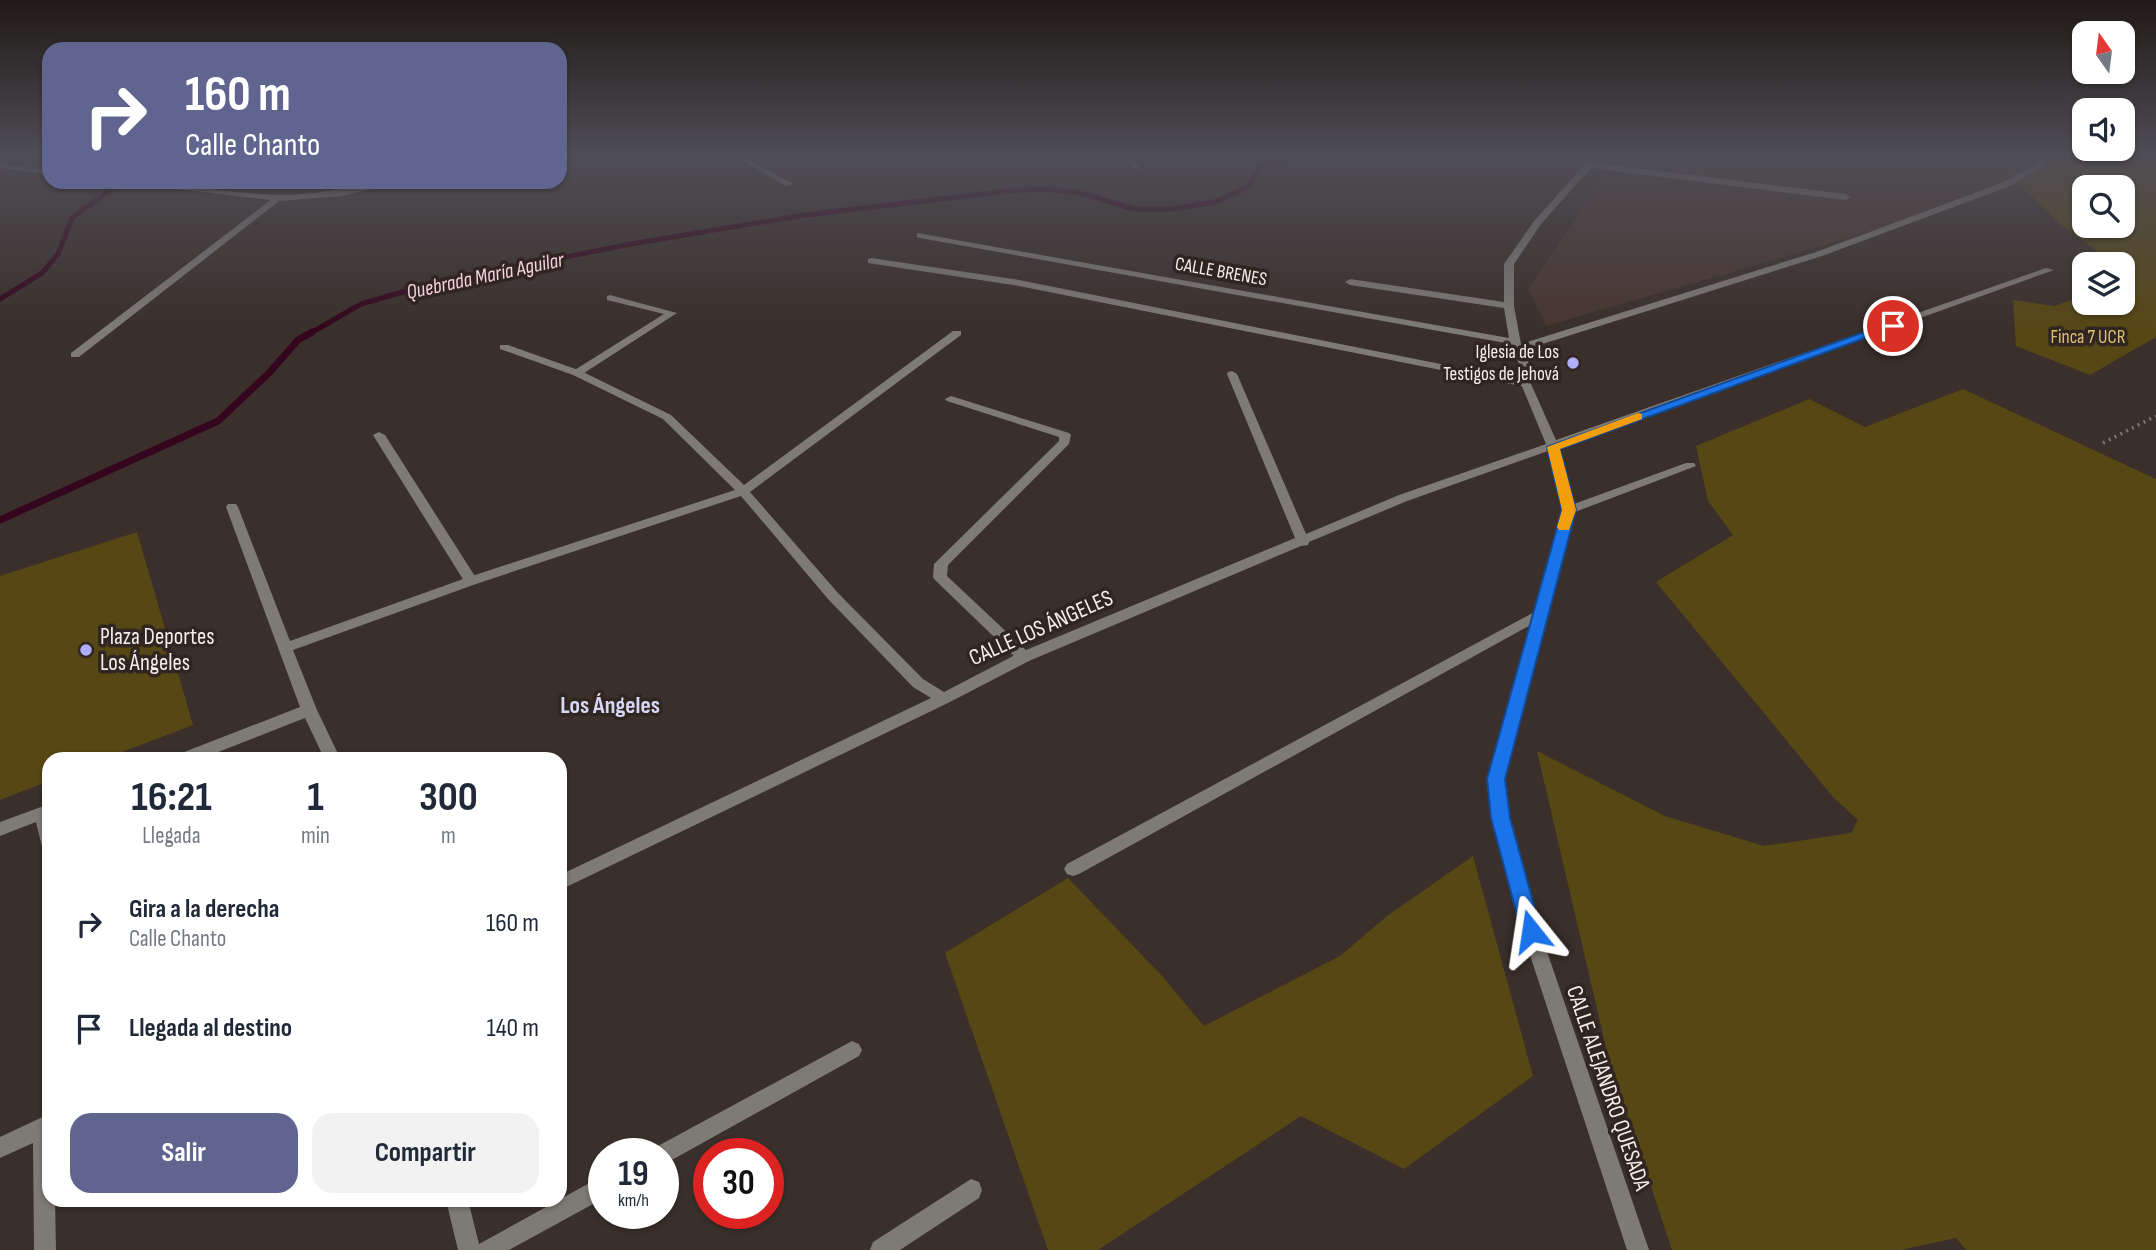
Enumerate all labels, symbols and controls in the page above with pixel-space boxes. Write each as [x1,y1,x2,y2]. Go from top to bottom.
north arrow [2072,21,2135,84]
map controls [2072,21,2135,315]
text: 160 m [185,66,291,125]
icon: right [70,70,161,161]
button: sound [2072,98,2135,161]
text: Calle Chanto [185,126,320,165]
button: search [2072,175,2135,238]
water label: Quebrada María Aguilar [404,247,567,305]
button: layers [2072,252,2135,315]
street label: CALLE BRENES [1173,253,1269,291]
pin [1863,296,1923,356]
icon: arrive [1874,307,1912,345]
park label: Finca 7 UCR [2051,326,2126,349]
place label: Iglesia de Los Testigos de Jehová [1443,341,1559,386]
marker: Iglesia de Los Testigos de Jehová [1565,355,1581,371]
street label: CALLE LOS ÁNGELES [965,584,1117,672]
place label: Plaza Deportes Los Ángeles [100,623,214,677]
marker: Plaza Deportes Los Ángeles [78,642,94,658]
district label: Los Ángeles [560,691,660,720]
text: 16:21 [131,772,212,823]
text: 1 [307,772,324,823]
text: 300 [419,772,478,823]
text: Llegada [142,822,201,850]
text: min [301,822,330,850]
text: m [441,822,456,850]
text: Gira a la derecha [129,894,279,925]
position arrow [1494,894,1568,968]
icon: right [70,905,108,943]
text: 160 m [486,908,539,939]
text: Calle Chanto [129,925,226,953]
street label: CALLE ALEJANDRO QUESADA [1560,982,1656,1194]
icon: arrive [70,1010,108,1048]
text: Llegada al destino [129,1013,292,1044]
text: 140 m [487,1013,539,1044]
button: Salir [70,1113,298,1193]
button: Compartir [312,1113,539,1193]
speed limit sign: 30 [693,1138,784,1229]
text: 19 [618,1153,649,1196]
text: km/h [618,1190,649,1211]

